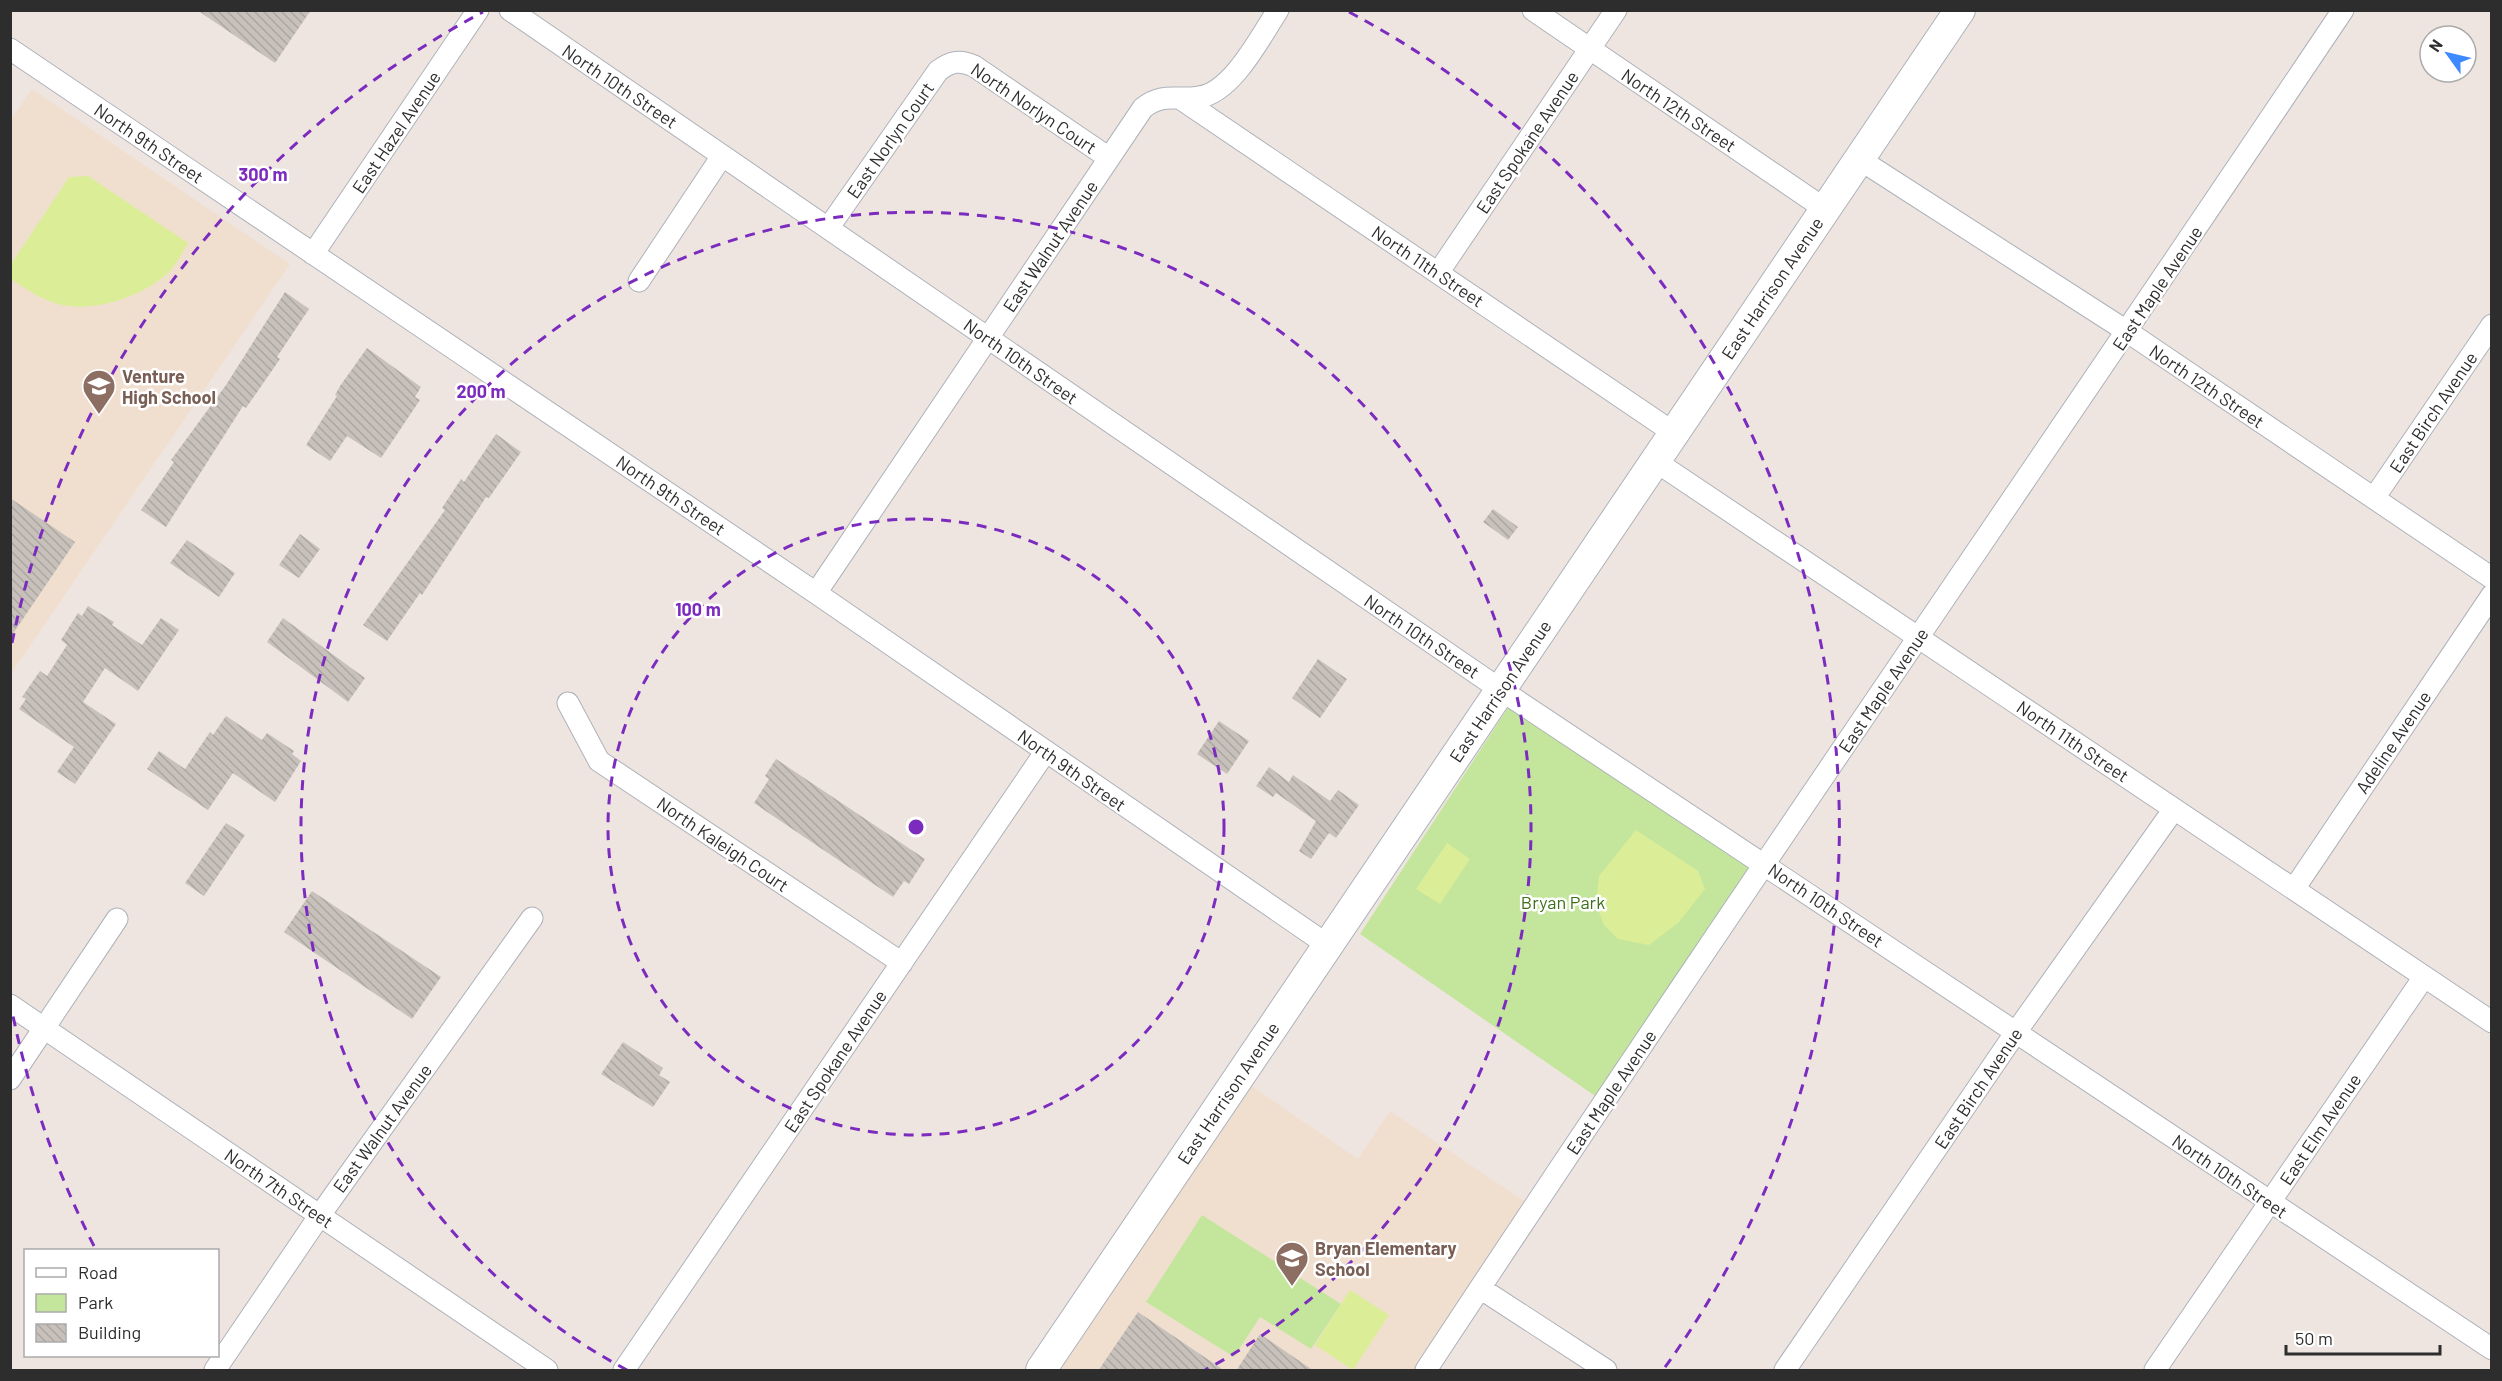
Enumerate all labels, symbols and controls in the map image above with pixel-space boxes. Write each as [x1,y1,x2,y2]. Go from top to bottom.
north arrow [2418,24,2478,84]
text: N [2424,36,2446,55]
street label: North 10th Street [558,39,682,133]
street label: North Norlyn Court [967,58,1101,158]
street label: North 12th Street [1617,64,1741,156]
street label: East Hazel Avenue [347,67,445,197]
street label: East Spokane Avenue [1471,67,1583,217]
street label: East Norlyn Court [842,78,938,202]
street label: North 9th Street [90,98,208,188]
text: 300 m [239,163,287,185]
street label: East Walnut Avenue [998,176,1102,316]
street label: East Harrison Avenue [1716,213,1828,363]
street label: North 11th Street [1368,220,1488,312]
street label: East Maple Avenue [2107,222,2207,354]
street label: North 10th Street [960,314,1082,408]
street label: North 12th Street [2145,340,2269,432]
street label: East Birch Avenue [2384,347,2482,477]
place label: Venture High School [122,365,216,408]
school or university icon: Venture High School [81,368,117,415]
text: 200 m [456,380,506,402]
street label: North 9th Street [612,450,730,540]
street label: North 10th Street [1360,589,1484,683]
text: 100 m [675,598,721,620]
street label: East Harrison Avenue [1444,616,1556,766]
street label: East Maple Avenue [1833,624,1933,756]
street label: Adeline Avenue [2351,687,2435,797]
street label: North 11th Street [2013,695,2133,787]
street label: North 9th Street [1014,725,1130,815]
street label: North Kaleigh Court [653,792,793,896]
centre of rings [906,817,926,837]
street label: North 10th Street [1764,858,1888,952]
park label: Bryan Park [1521,891,1605,913]
street label: East Spokane Avenue [779,986,891,1136]
street label: East Harrison Avenue [1172,1018,1284,1168]
street label: East Birch Avenue [1929,1023,2027,1153]
street label: East Maple Avenue [1561,1026,1661,1158]
street label: East Walnut Avenue [328,1059,436,1197]
street label: East Elm Avenue [2275,1069,2365,1189]
street label: North 10th Street [2168,1129,2292,1223]
street label: North 7th Street [221,1144,337,1232]
place label: Bryan Elementary School [1315,1237,1457,1280]
school or university icon: Bryan Elementary School [1274,1240,1310,1287]
legend [24,1249,219,1357]
text: Road [78,1261,118,1283]
text: Park [78,1291,113,1313]
scale bar [2286,1318,2440,1356]
text: Building [78,1321,141,1343]
text: 50 m [2295,1327,2333,1349]

